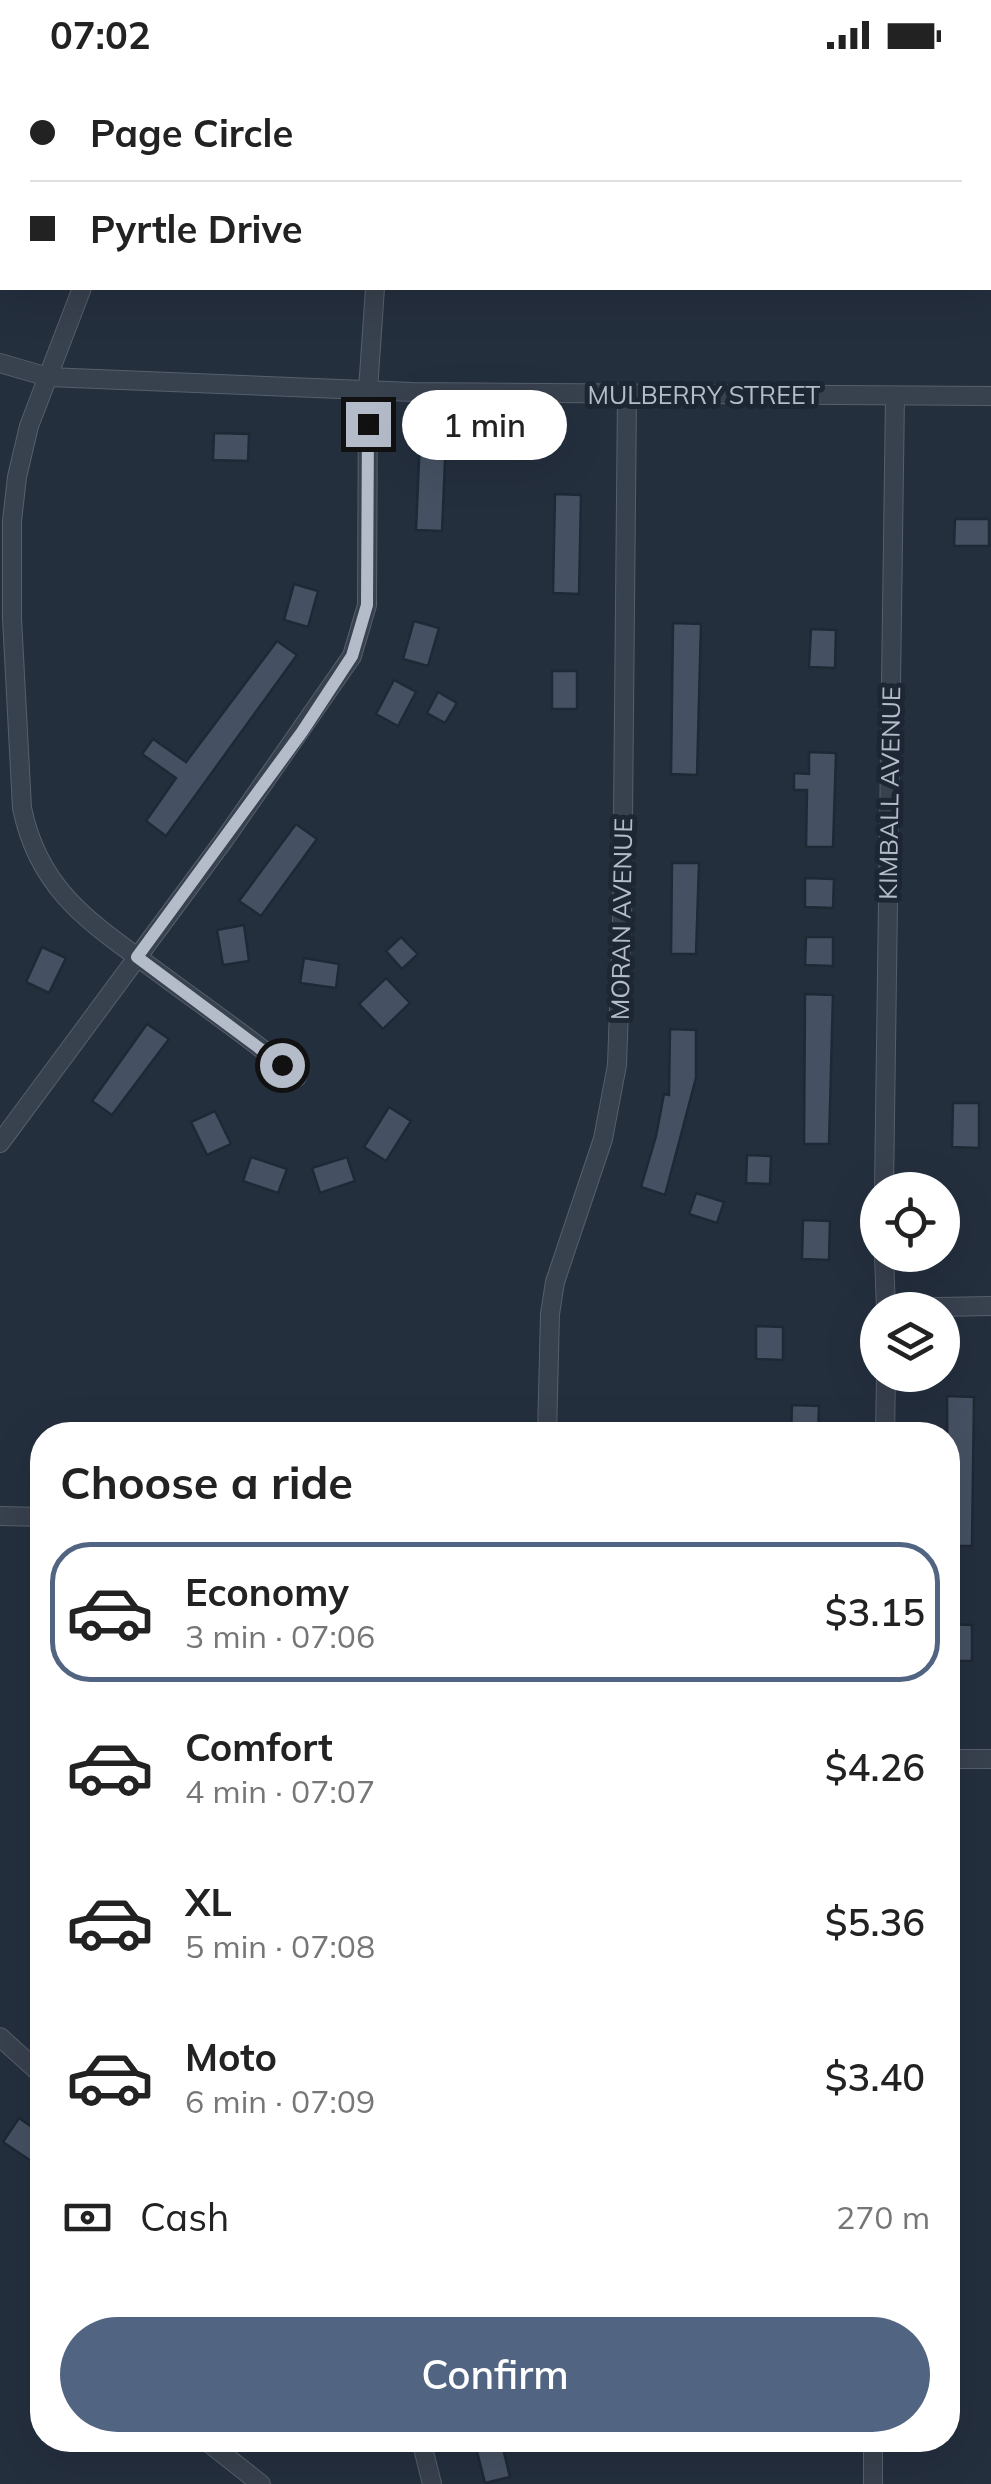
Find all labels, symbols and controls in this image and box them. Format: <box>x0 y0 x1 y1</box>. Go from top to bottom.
text: 07:02 <box>50 11 151 59</box>
text: Page Circle <box>90 109 293 157</box>
text: Pyrtle Drive <box>90 205 303 253</box>
street label: MULBERRY STREET <box>588 379 820 410</box>
callout: 1 min <box>403 389 568 459</box>
route end <box>346 402 391 447</box>
text: 1 min <box>443 405 526 445</box>
street label: KIMBALL AVENUE <box>872 686 906 900</box>
street label: MORAN AVENUE <box>604 818 638 1020</box>
route start <box>260 1043 305 1088</box>
map controls <box>860 1172 960 1392</box>
button: locate <box>860 1172 960 1272</box>
button: layers <box>860 1292 960 1392</box>
text: Choose a ride <box>60 1454 353 1510</box>
icon: car <box>65 1567 155 1657</box>
text: Economy <box>185 1568 349 1616</box>
text: $3.15 <box>825 1588 925 1636</box>
text: 3 min · 07:06 <box>185 1616 375 1656</box>
icon: car <box>65 1722 155 1812</box>
text: Comfort <box>185 1723 333 1771</box>
text: $4.26 <box>825 1743 925 1791</box>
text: 4 min · 07:07 <box>185 1771 375 1811</box>
icon: car <box>65 1877 155 1967</box>
text: XL <box>185 1878 232 1926</box>
text: $5.36 <box>825 1898 925 1946</box>
text: 5 min · 07:08 <box>185 1926 375 1966</box>
icon: car <box>65 2032 155 2122</box>
text: Moto <box>185 2033 277 2081</box>
text: $3.40 <box>825 2053 925 2101</box>
text: 6 min · 07:09 <box>185 2081 375 2121</box>
icon: cash <box>60 2190 115 2245</box>
text: Cash <box>140 2193 229 2241</box>
text: 270 m <box>836 2197 930 2237</box>
button: Confirm <box>60 2317 930 2432</box>

